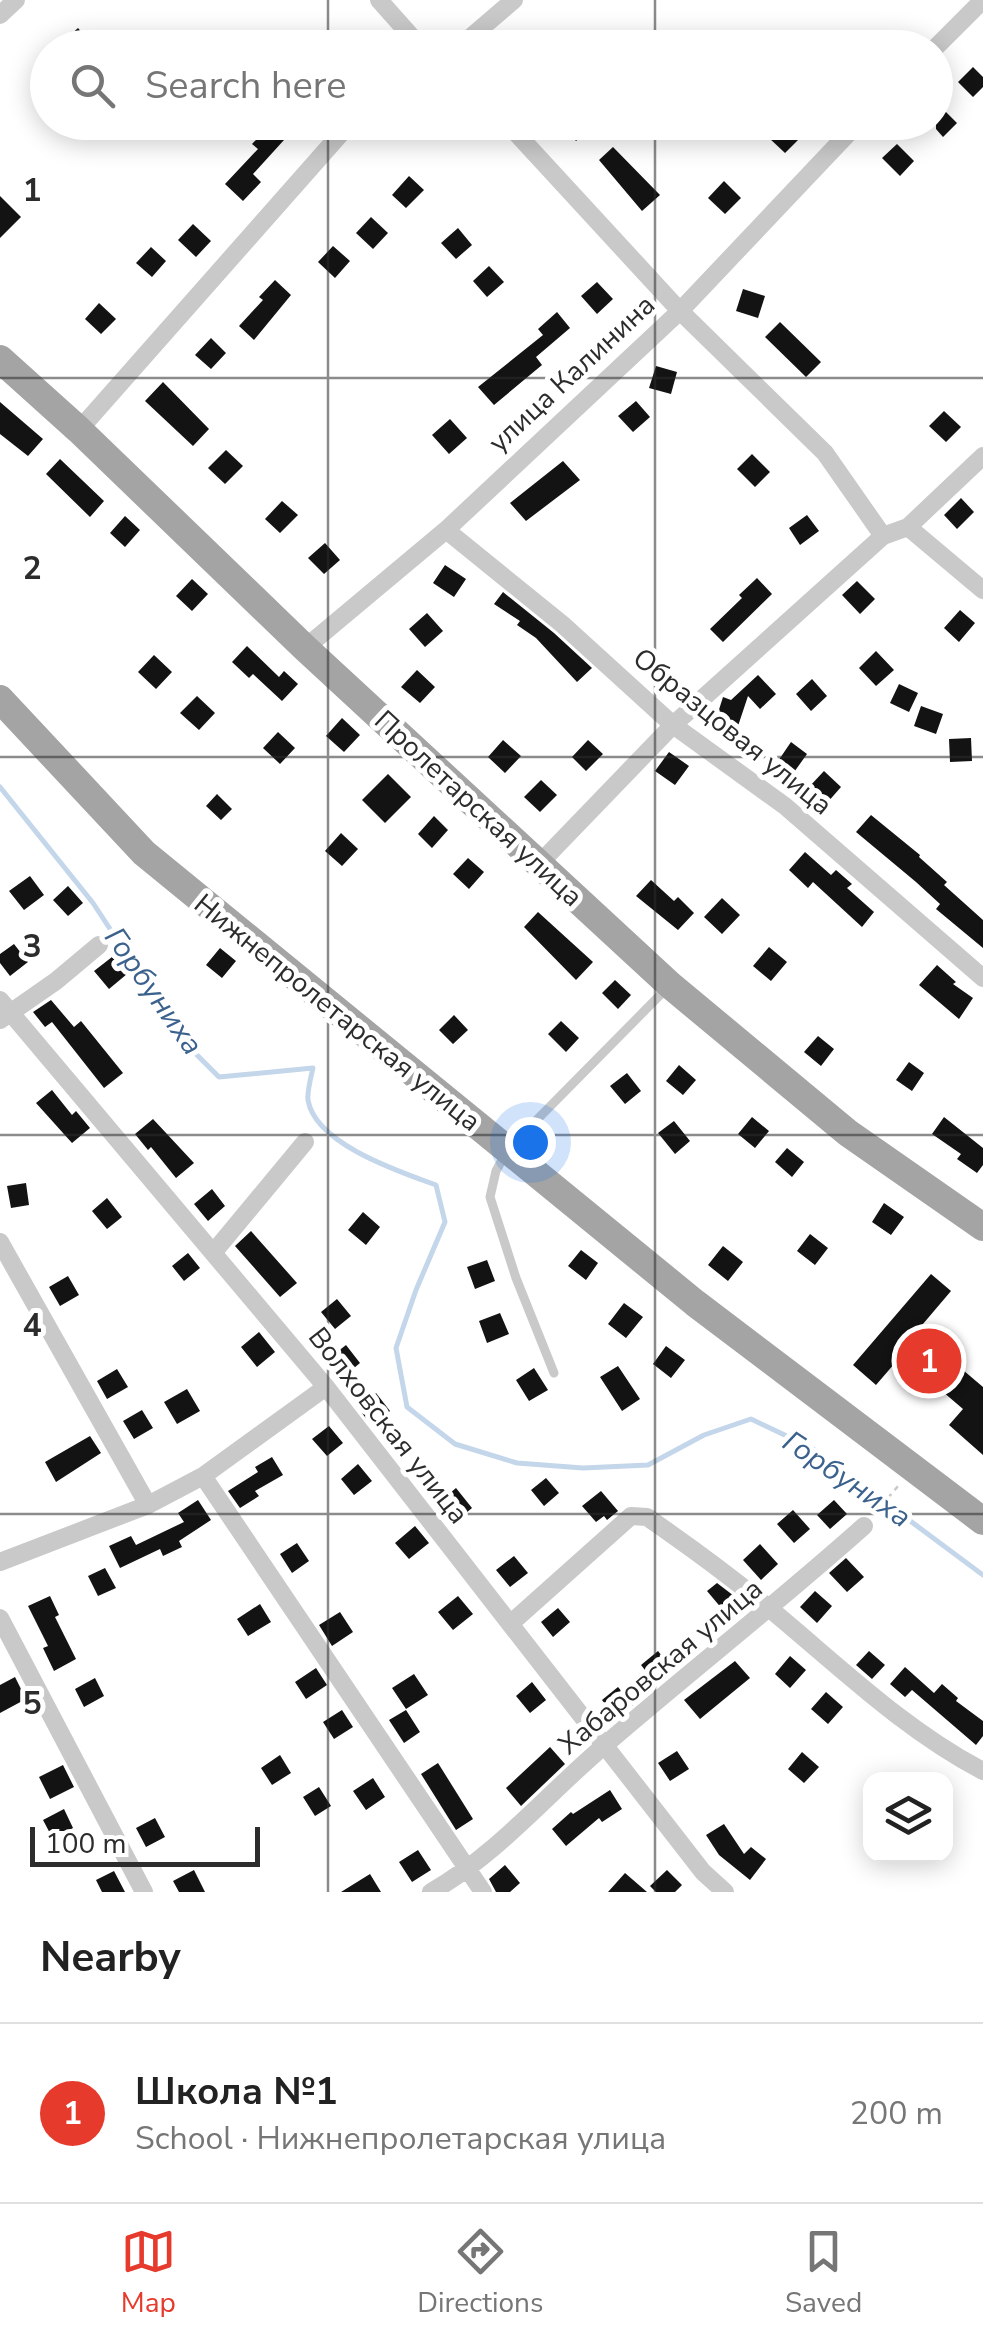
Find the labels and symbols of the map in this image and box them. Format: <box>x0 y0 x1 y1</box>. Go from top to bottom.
text: 1 <box>22 169 42 212</box>
street label: улица Калинина <box>480 286 663 461</box>
text: 2 <box>22 547 42 590</box>
street label: Образцовая улица <box>625 640 840 824</box>
street label: Пролетарская улица <box>366 702 591 915</box>
street label: Нижнепролетарская улица <box>186 885 489 1140</box>
water label: Горбуниха <box>95 919 213 1063</box>
text: 3 <box>22 925 42 968</box>
your location <box>505 1117 556 1168</box>
text: 4 <box>22 1304 42 1347</box>
street label: Волховская улица <box>299 1319 477 1532</box>
pin: 1 <box>896 1324 962 1398</box>
water label: Горбуниха <box>774 1421 919 1538</box>
street label: Хабаровская улица <box>551 1570 771 1763</box>
text: 5 <box>22 1682 42 1725</box>
scale bar <box>30 1822 260 1866</box>

